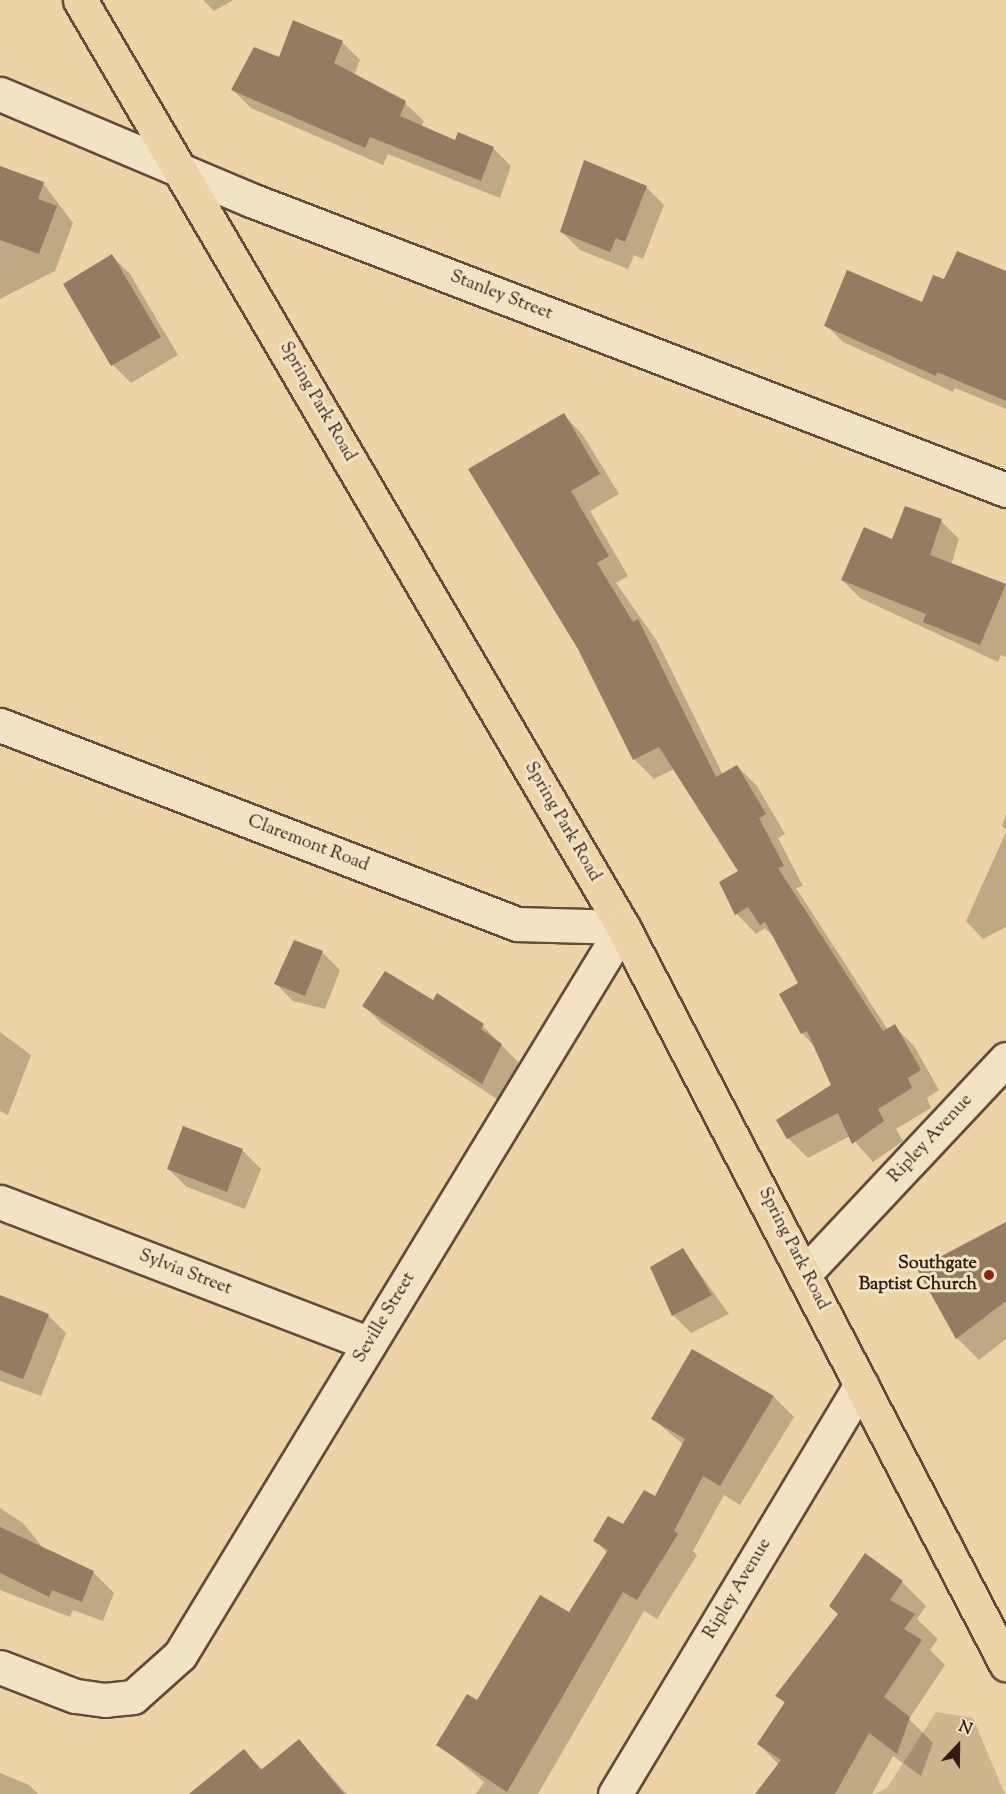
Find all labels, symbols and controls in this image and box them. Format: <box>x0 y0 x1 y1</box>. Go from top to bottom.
street label: Stanley Street <box>447 267 555 325</box>
street label: Spring Park Road <box>274 338 360 466</box>
street label: Spring Park Road <box>519 758 605 886</box>
street label: Claremont Road <box>244 811 372 877</box>
street label: Ripley Avenue <box>884 1090 978 1188</box>
street label: Spring Park Road <box>753 1184 833 1314</box>
street label: Sylvia Street <box>136 1245 234 1301</box>
place label: Southgate Baptist Church <box>859 1254 977 1296</box>
marker: Southgate Baptist Church <box>982 1268 996 1282</box>
street label: Seville Street <box>349 1269 421 1367</box>
street label: Ripley Avenue <box>699 1535 777 1643</box>
north arrow <box>928 1716 988 1776</box>
text: N <box>955 1716 975 1742</box>

